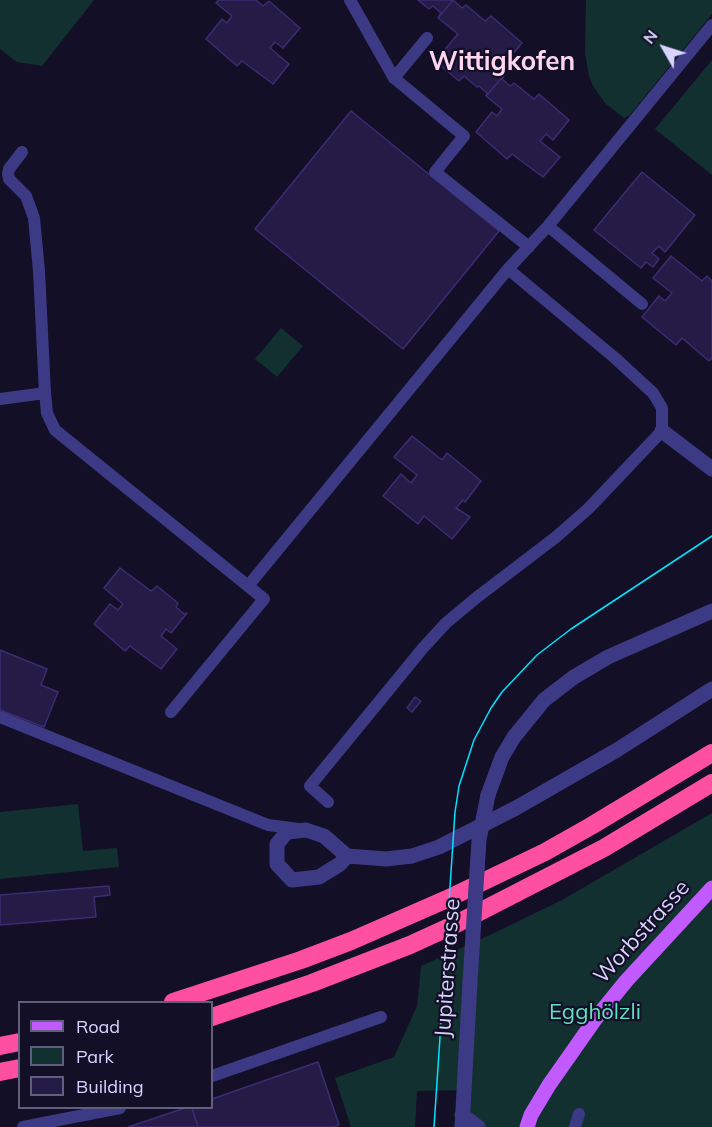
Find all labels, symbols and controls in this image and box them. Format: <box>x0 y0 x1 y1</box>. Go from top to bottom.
north arrow <box>634 18 694 78</box>
text: N <box>638 26 662 48</box>
district label: Wittigkofen <box>429 46 575 78</box>
street label: Worbstrasse <box>589 875 695 989</box>
street label: Jupiterstrasse <box>430 898 466 1038</box>
park label: Egghölzli <box>549 999 641 1025</box>
legend <box>18 1001 213 1109</box>
text: Road <box>76 1015 120 1038</box>
text: Park <box>76 1045 114 1068</box>
text: Building <box>76 1075 144 1098</box>

